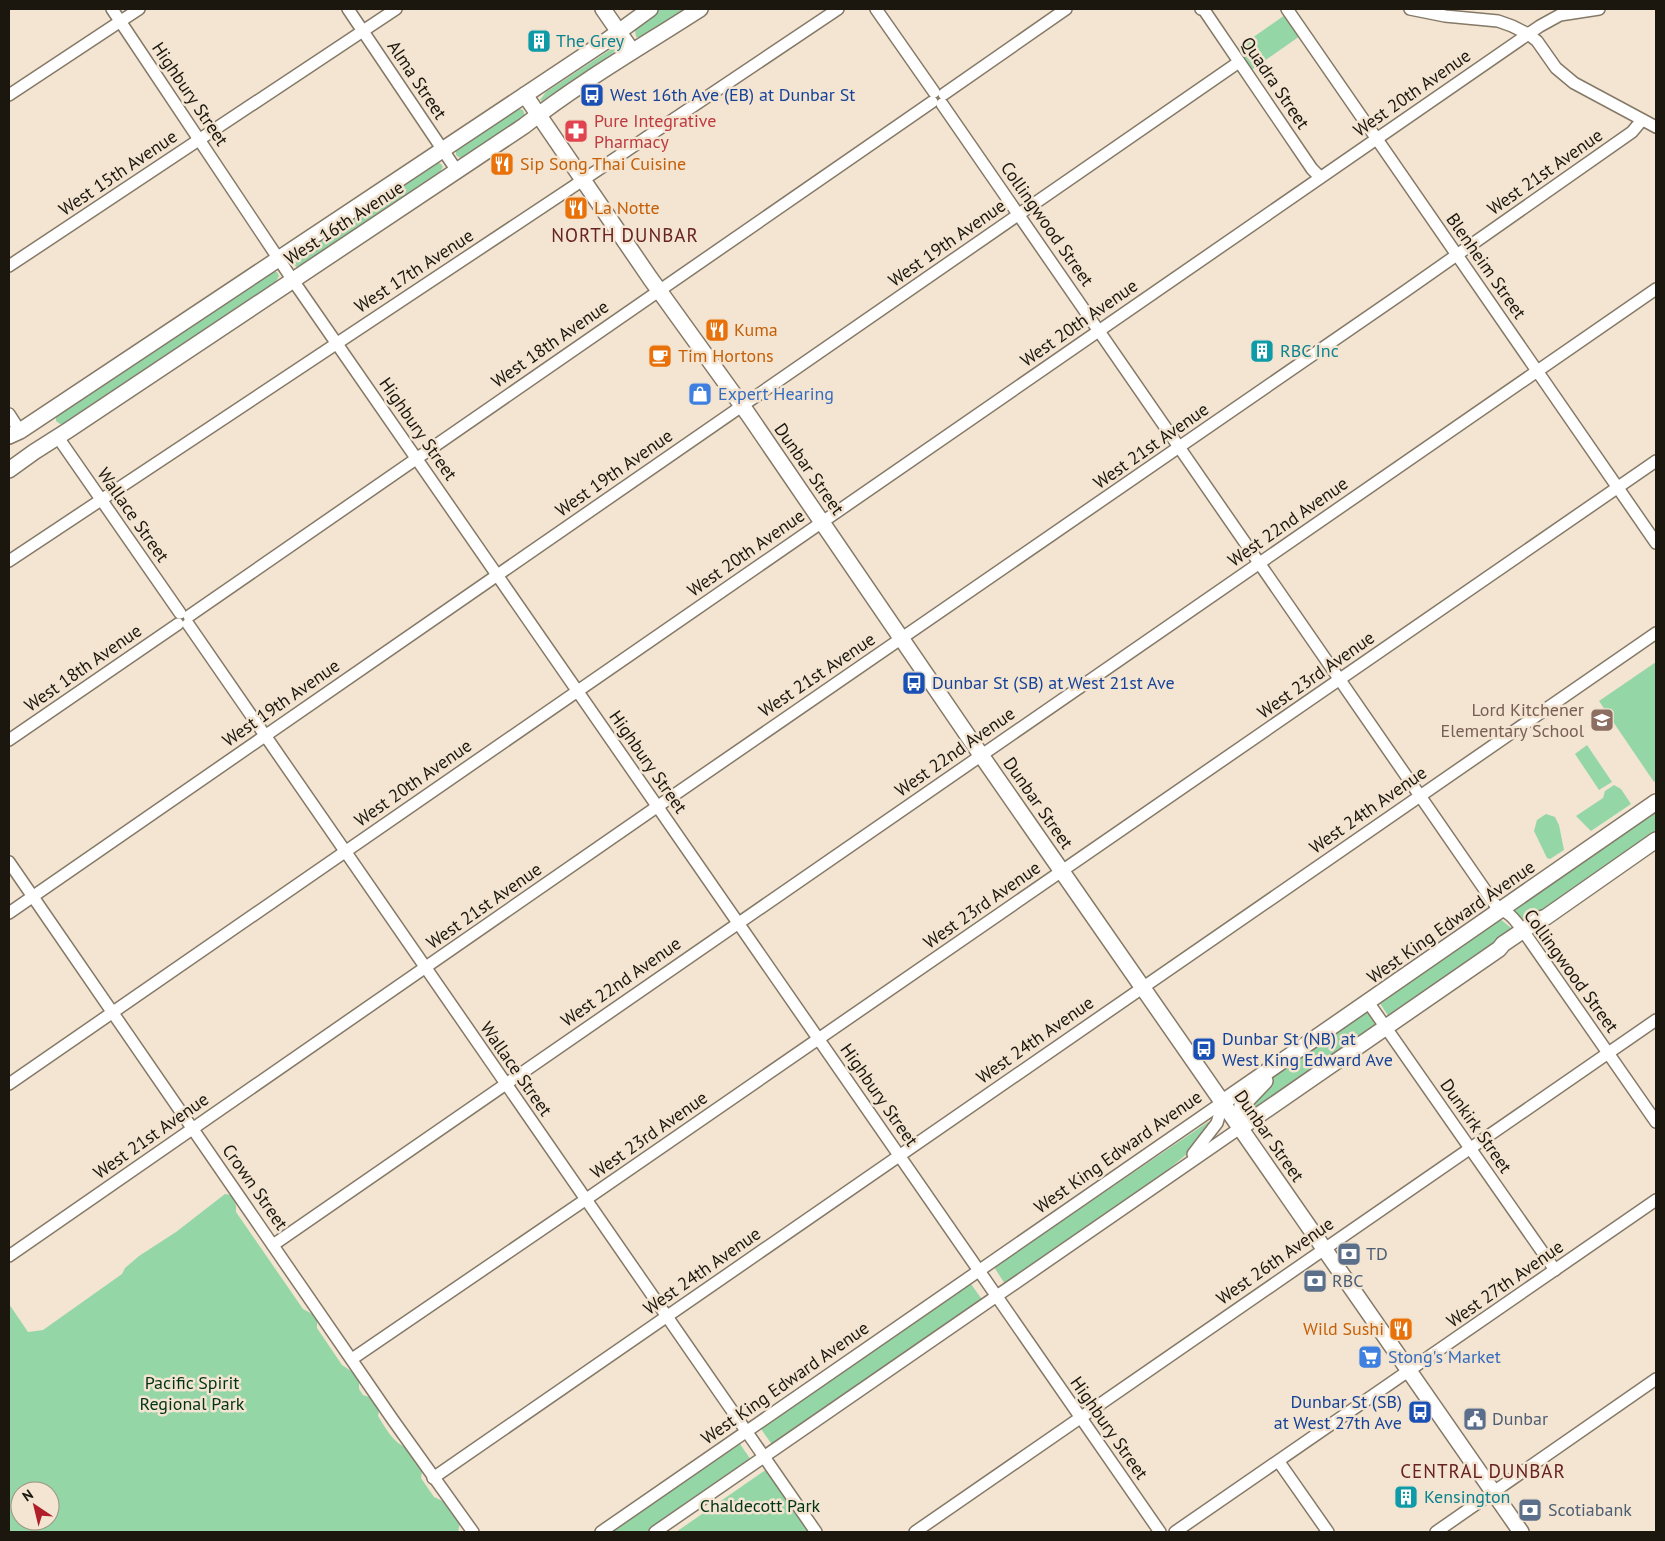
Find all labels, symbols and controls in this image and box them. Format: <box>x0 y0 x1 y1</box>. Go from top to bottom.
building icon: The Grey <box>526 28 552 54</box>
place label: The Grey <box>556 29 625 52</box>
street label: Quadra Street <box>1236 32 1315 133</box>
street label: Alma Street <box>383 36 452 124</box>
street label: Highbury Street <box>147 37 234 150</box>
street label: West 20th Avenue <box>1349 44 1475 142</box>
bus stop icon: West 16th Ave (EB) at Dunbar St <box>579 82 605 108</box>
place label: West 16th Ave (EB) at Dunbar St <box>610 83 855 106</box>
place label: Pure Integrative Pharmacy <box>594 109 716 153</box>
pharmacy icon: Pure Integrative Pharmacy <box>563 118 589 144</box>
street label: West 21st Avenue <box>1483 123 1607 220</box>
street label: West 15th Avenue <box>54 125 181 221</box>
restaurant icon: Sip Song Thai Cuisine <box>489 151 515 177</box>
place label: Sip Song Thai Cuisine <box>520 152 686 175</box>
street label: Collingwood Street <box>996 157 1099 290</box>
street label: West 16th Avenue <box>280 175 408 270</box>
street label: West 19th Avenue <box>884 194 1010 292</box>
restaurant icon: La Notte <box>563 195 589 221</box>
place label: La Notte <box>594 196 660 219</box>
street label: Blenheim Street <box>1441 208 1531 323</box>
district label: NORTH DUNBAR <box>551 223 699 247</box>
street label: West 17th Avenue <box>350 224 478 318</box>
street label: West 20th Avenue <box>1016 274 1142 372</box>
street label: West 18th Avenue <box>487 295 613 393</box>
restaurant icon: Kuma <box>704 317 730 343</box>
place label: Kuma <box>734 318 778 341</box>
building icon: RBC Inc <box>1249 338 1275 364</box>
place label: RBC Inc <box>1280 339 1339 362</box>
cafe icon: Tim Hortons <box>647 343 673 369</box>
place label: Tim Hortons <box>678 344 774 367</box>
street label: Highbury Street <box>374 373 462 485</box>
shop icon: Expert Hearing <box>687 381 713 407</box>
place label: Expert Hearing <box>718 382 834 405</box>
street label: West 21st Avenue <box>1089 397 1213 494</box>
street label: Dunbar Street <box>769 418 849 519</box>
street label: West 19th Avenue <box>551 424 677 522</box>
street label: Wallace Street <box>92 463 174 566</box>
street label: West 22nd Avenue <box>1223 472 1352 572</box>
street label: West 20th Avenue <box>683 504 809 602</box>
street label: West 18th Avenue <box>20 619 146 717</box>
street label: West 23rd Avenue <box>1253 626 1379 723</box>
street label: West 21st Avenue <box>754 627 879 722</box>
street label: West 19th Avenue <box>218 654 344 752</box>
bus stop icon: Dunbar St (SB) at West 21st Ave <box>901 670 927 696</box>
place label: Dunbar St (SB) at West 21st Ave <box>932 671 1175 694</box>
place label: Lord Kitchener Elementary School <box>1441 698 1585 742</box>
street label: West 22nd Avenue <box>890 702 1019 802</box>
street label: Highbury Street <box>604 706 692 818</box>
school or university icon: Lord Kitchener Elementary School <box>1589 707 1615 733</box>
street label: West 20th Avenue <box>350 734 476 832</box>
street label: Dunbar Street <box>998 752 1078 853</box>
street label: West 24th Avenue <box>1305 761 1431 859</box>
street label: West King Edward Avenue <box>1362 855 1539 988</box>
street label: West 23rd Avenue <box>919 856 1045 953</box>
street label: West 21st Avenue <box>422 857 546 954</box>
street label: Collingwood Street <box>1519 905 1624 1037</box>
street label: West 22nd Avenue <box>556 932 685 1032</box>
street label: West 24th Avenue <box>972 991 1098 1089</box>
street label: Wallace Street <box>475 1017 557 1120</box>
place label: Dunbar St (NB) at West King Edward Ave <box>1222 1027 1393 1071</box>
bus stop icon: Dunbar St (NB) at West King Edward Ave <box>1191 1036 1217 1062</box>
street label: Highbury Street <box>835 1039 923 1151</box>
street label: Dunkirk Street <box>1436 1074 1517 1177</box>
street label: West King Edward Avenue <box>1029 1085 1206 1218</box>
street label: Dunbar Street <box>1229 1085 1309 1186</box>
street label: West 23rd Avenue <box>586 1086 712 1183</box>
street label: West 21st Avenue <box>89 1087 213 1184</box>
street label: Crown Street <box>217 1139 293 1234</box>
street label: West 26th Avenue <box>1212 1212 1338 1310</box>
street label: West 24th Avenue <box>639 1222 765 1320</box>
street label: West 27th Avenue <box>1442 1235 1568 1332</box>
bank icon: TD <box>1336 1241 1362 1267</box>
place label: TD <box>1366 1242 1388 1265</box>
bank icon: RBC <box>1302 1268 1328 1294</box>
place label: RBC <box>1332 1269 1364 1292</box>
street label: West King Edward Avenue <box>696 1316 873 1449</box>
restaurant icon: Wild Sushi <box>1388 1316 1414 1342</box>
place label: Wild Sushi <box>1303 1317 1384 1340</box>
supermarket icon: Stong's Market <box>1357 1344 1383 1370</box>
place label: Stong's Market <box>1388 1345 1501 1368</box>
park label: Pacific Spirit Regional Park <box>140 1371 245 1415</box>
street label: Highbury Street <box>1065 1372 1153 1484</box>
place label: Dunbar St (SB) at West 27th Ave <box>1274 1390 1402 1434</box>
bus stop icon: Dunbar St (SB) at West 27th Ave <box>1407 1399 1433 1425</box>
public building icon: Dunbar <box>1462 1406 1488 1432</box>
place label: Dunbar <box>1492 1407 1548 1430</box>
district label: CENTRAL DUNBAR <box>1400 1459 1566 1483</box>
north arrow <box>10 1481 60 1531</box>
building icon: Kensington <box>1393 1484 1419 1510</box>
text: N <box>19 1485 36 1505</box>
place label: Kensington <box>1424 1485 1510 1508</box>
park label: Chaldecott Park <box>700 1494 821 1517</box>
bank icon: Scotiabank <box>1517 1497 1543 1523</box>
place label: Scotiabank <box>1548 1498 1632 1521</box>

